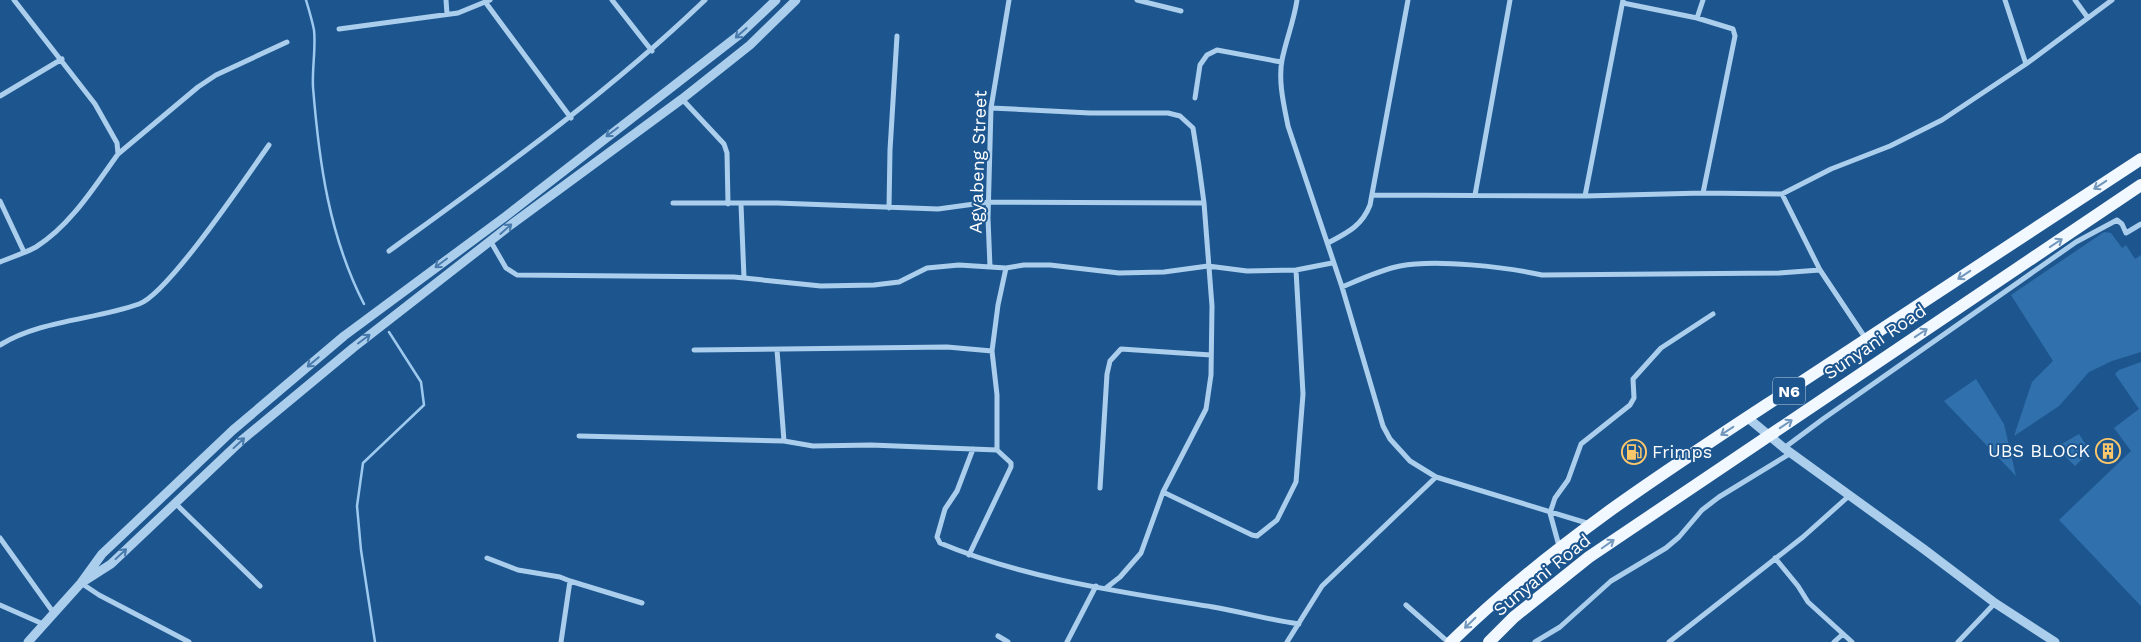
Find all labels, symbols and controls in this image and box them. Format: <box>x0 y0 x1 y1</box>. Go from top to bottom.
one-way arrow <box>734 27 747 39</box>
street label: Agyabeng Street <box>965 89 991 234</box>
one-way arrow <box>605 127 619 137</box>
one-way arrow <box>2094 180 2108 190</box>
one-way arrow <box>499 223 512 234</box>
one-way arrow <box>2048 238 2062 248</box>
one-way arrow <box>434 258 448 268</box>
one-way arrow <box>1958 270 1972 280</box>
street label: Sunyani Road <box>1820 300 1930 383</box>
one-way arrow <box>1913 328 1927 338</box>
one-way arrow <box>357 334 371 344</box>
one-way arrow <box>306 356 319 368</box>
road number: N6 <box>1773 378 1805 404</box>
one-way arrow <box>1779 419 1793 429</box>
one-way arrow <box>1720 427 1734 437</box>
one-way arrow <box>232 437 245 449</box>
building icon: UBS BLOCK <box>2095 438 2121 464</box>
fuel station icon: Frimps <box>1621 439 1647 465</box>
place label: UBS BLOCK <box>1988 440 2090 461</box>
place label: Frimps <box>1652 441 1712 462</box>
street label: Sunyani Road <box>1489 529 1594 620</box>
one-way arrow <box>1601 539 1615 549</box>
one-way arrow <box>114 548 127 560</box>
one-way arrow <box>1465 616 1477 628</box>

